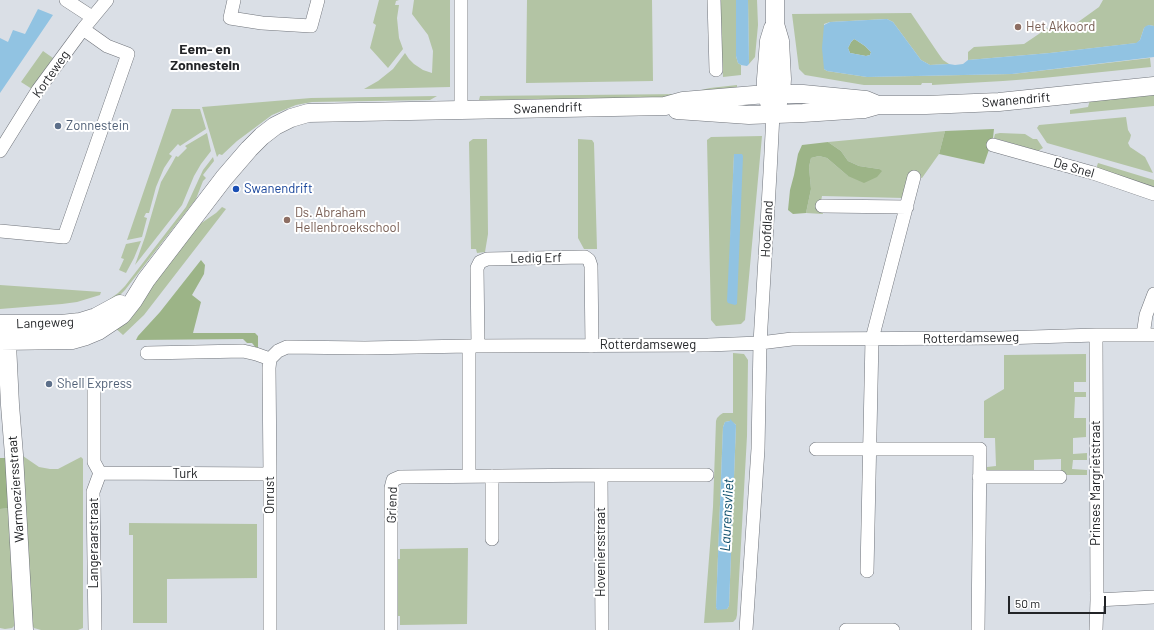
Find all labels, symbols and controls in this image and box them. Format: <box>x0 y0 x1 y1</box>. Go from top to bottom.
place label: Het Akkoord <box>1026 19 1095 35</box>
marker: Het Akkoord <box>1013 22 1023 32</box>
district label: Eem- en Zonnestein <box>170 41 240 74</box>
street label: Korteweg <box>29 47 73 101</box>
street label: Swanendrift <box>981 89 1051 111</box>
street label: Swanendrift <box>513 99 583 117</box>
place label: Zonnestein <box>66 118 129 134</box>
marker: Zonnestein <box>53 121 63 131</box>
street label: De Snel <box>1052 155 1096 181</box>
place label: Swanendrift <box>244 181 313 197</box>
marker: Swanendrift <box>231 184 241 194</box>
street label: Hoofdland <box>758 200 776 258</box>
place label: Ds. Abraham Hellenbroekschool <box>295 205 400 236</box>
marker: Ds. Abraham Hellenbroekschool <box>282 215 292 225</box>
street label: Ledig Erf <box>510 250 562 266</box>
street label: Langeweg <box>16 314 74 332</box>
street label: Rotterdamseweg <box>923 329 1019 347</box>
street label: Rotterdamseweg <box>600 337 696 353</box>
place label: Shell Express <box>57 376 132 392</box>
marker: Shell Express <box>44 379 54 389</box>
street label: Prinses Margrietstraat <box>1088 420 1104 546</box>
street label: Warmoeziersstraat <box>4 435 28 543</box>
street label: Turk <box>172 466 198 482</box>
street label: Onrust <box>262 476 278 514</box>
water label: Laurensvliet <box>717 478 737 552</box>
street label: Griend <box>384 486 400 524</box>
street label: Langeraarstraat <box>86 497 102 589</box>
street label: Hoveniersstraat <box>593 507 609 597</box>
scale bar <box>1010 588 1108 614</box>
text: 50 m <box>1015 596 1040 610</box>

